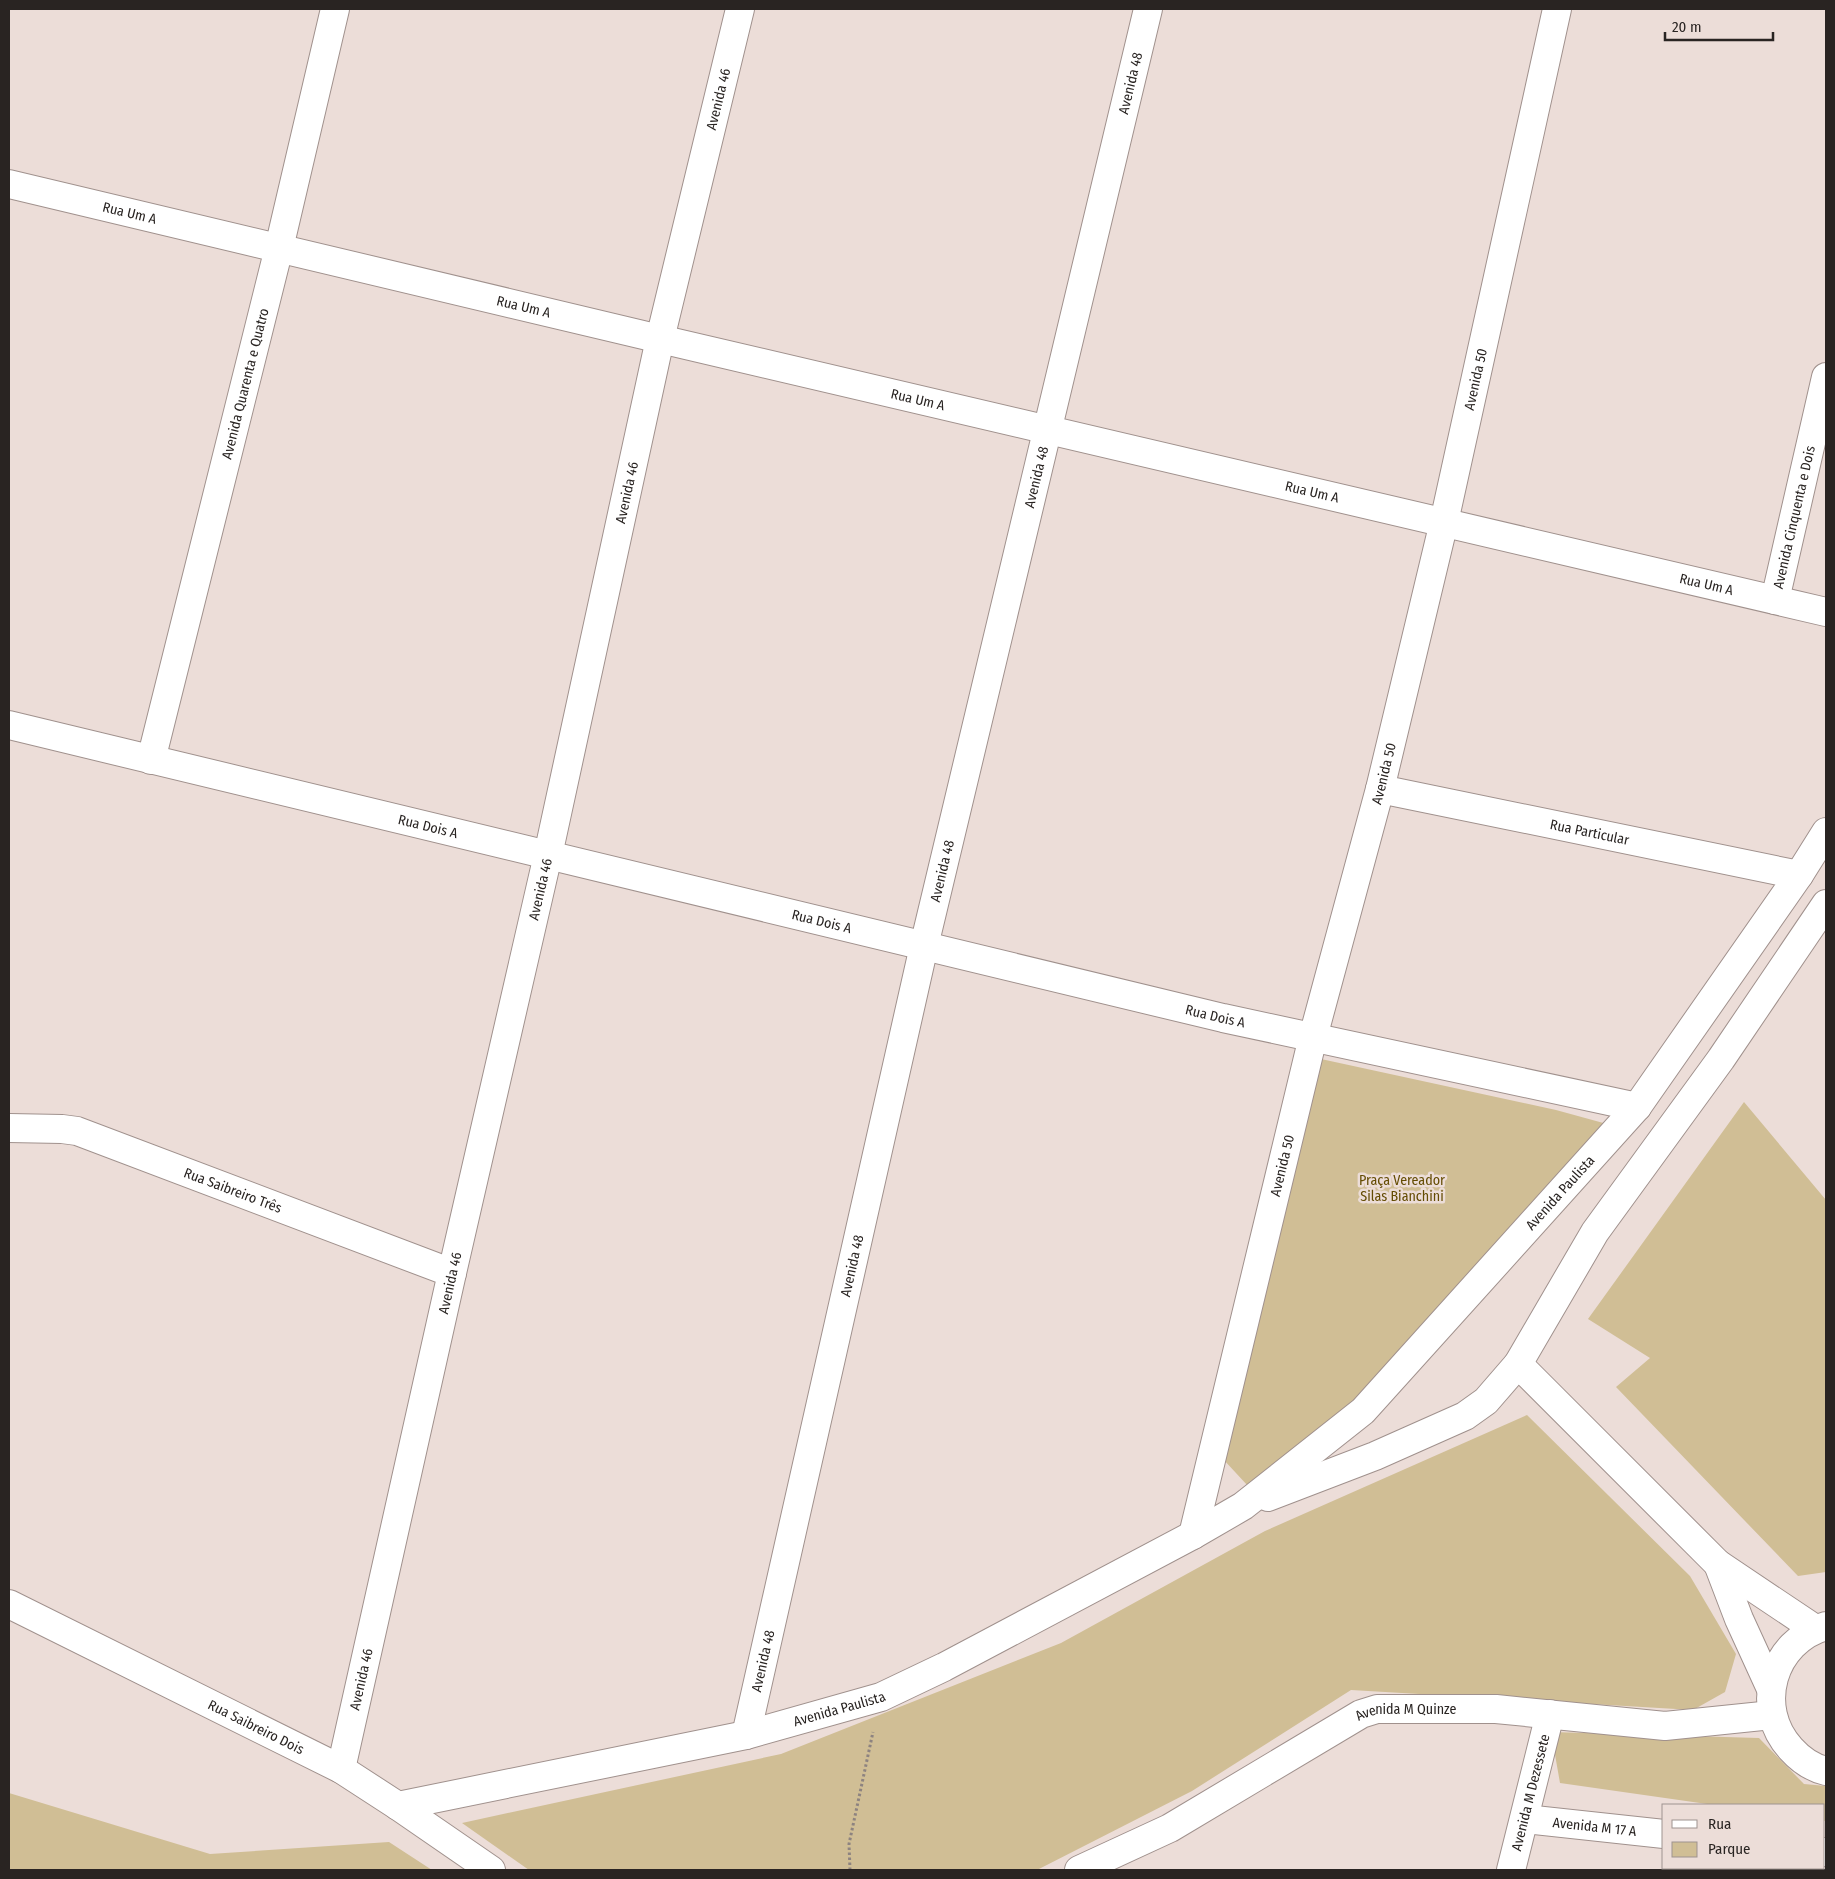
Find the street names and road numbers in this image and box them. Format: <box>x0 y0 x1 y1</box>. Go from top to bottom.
street label: Avenida 48 <box>1115 51 1146 116</box>
street label: Avenida 46 <box>703 67 734 132</box>
street label: Rua Um A <box>101 199 159 228</box>
street label: Rua Um A <box>495 292 553 322</box>
street label: Avenida Quarenta e Quatro <box>219 306 273 461</box>
street label: Avenida 50 <box>1461 347 1491 412</box>
street label: Rua Um A <box>889 385 947 415</box>
street label: Avenida Cinquenta e Dois <box>1770 444 1819 590</box>
street label: Avenida 48 <box>1021 445 1052 510</box>
street label: Avenida 46 <box>612 460 642 525</box>
street label: Rua Um A <box>1283 478 1341 507</box>
street label: Rua Um A <box>1678 570 1736 599</box>
street label: Avenida 50 <box>1368 741 1400 806</box>
street label: Rua Dois A <box>396 811 460 842</box>
street label: Rua Particular <box>1549 816 1631 849</box>
street label: Avenida 48 <box>927 839 958 904</box>
street label: Avenida 46 <box>525 857 556 922</box>
street label: Rua Dois A <box>790 906 854 937</box>
street label: Rua Dois A <box>1184 1001 1247 1032</box>
street label: Avenida 50 <box>1267 1133 1298 1198</box>
street label: Avenida Paulista <box>1522 1152 1598 1234</box>
street label: Rua Saibreiro Três <box>181 1164 284 1217</box>
street label: Avenida 48 <box>837 1233 868 1298</box>
street label: Avenida 46 <box>435 1251 466 1316</box>
street label: Avenida 48 <box>748 1628 778 1694</box>
street label: Avenida 46 <box>346 1647 377 1712</box>
street label: Avenida Paulista <box>792 1688 888 1730</box>
street label: Rua Saibreiro Dois <box>205 1696 307 1758</box>
street label: Avenida M Quinze <box>1352 1701 1457 1725</box>
street label: Avenida M Dezessete <box>1508 1732 1554 1853</box>
street label: Avenida M 17 A <box>1552 1814 1638 1840</box>

